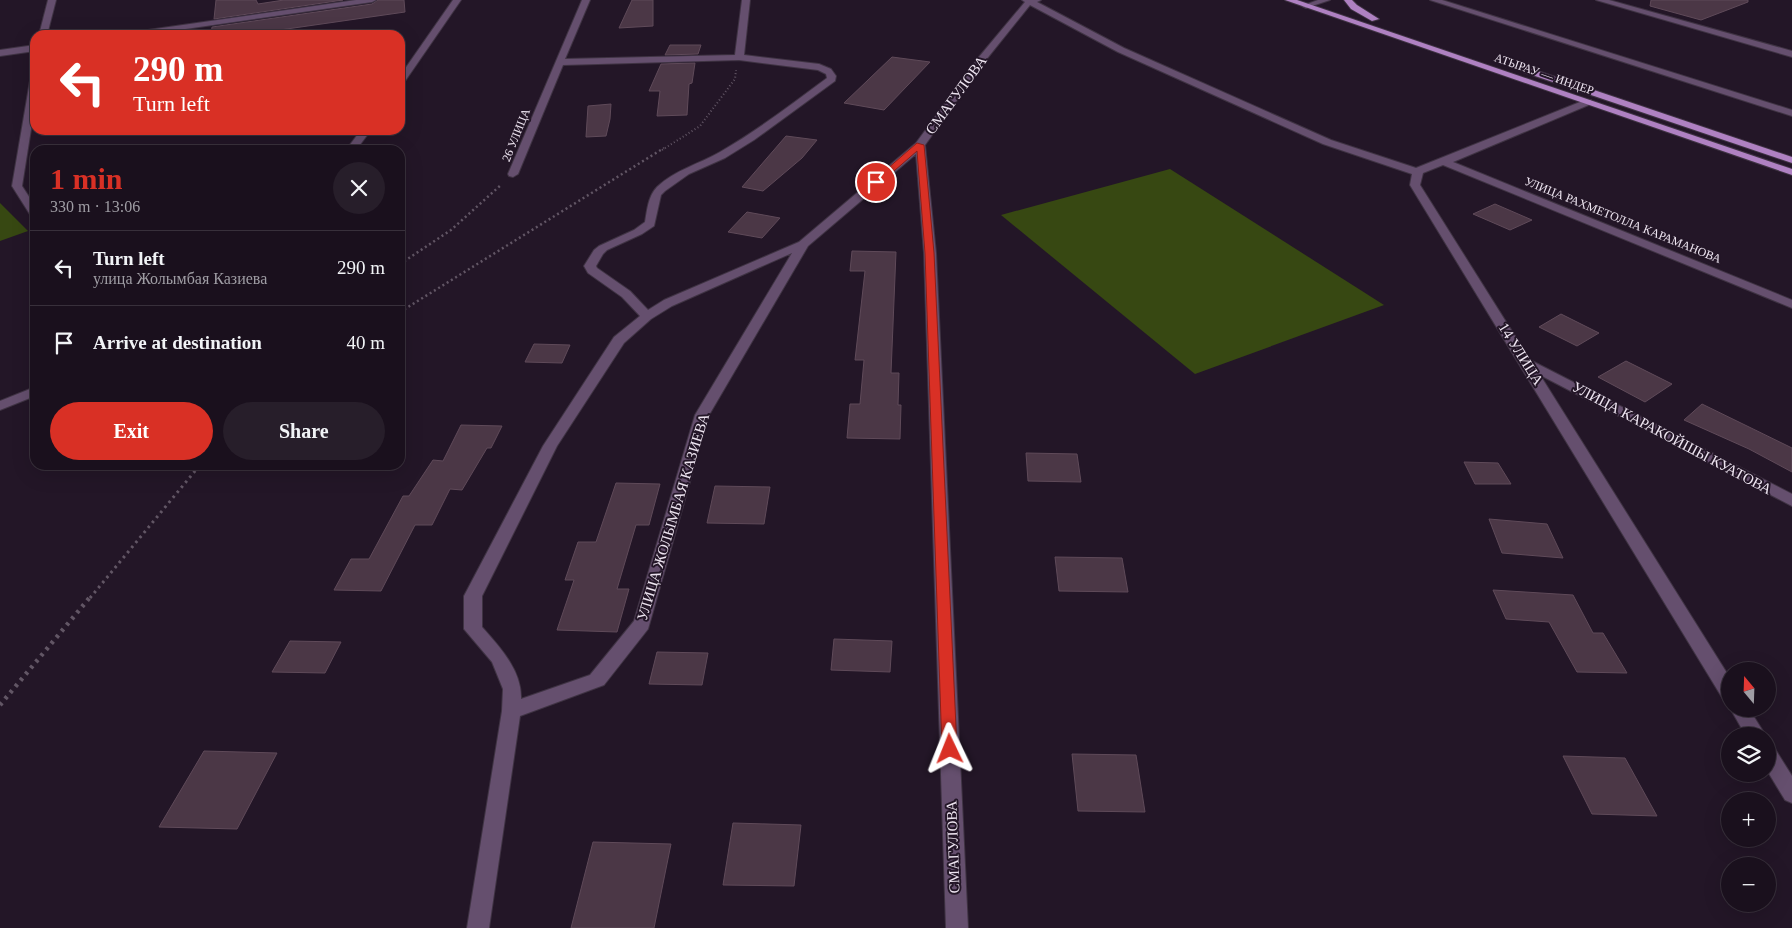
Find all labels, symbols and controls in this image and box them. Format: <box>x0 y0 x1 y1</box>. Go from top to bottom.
icon: left <box>50 50 115 115</box>
text: 290 m <box>133 50 223 89</box>
street label: АТЫРАУ — ИНДЕР <box>1492 50 1596 98</box>
street label: СМАГУЛОВА <box>922 53 990 137</box>
text: Turn left <box>133 91 210 116</box>
street label: 26 УЛИЦА <box>499 106 533 164</box>
pin <box>855 161 897 203</box>
text: 1 min <box>50 162 123 195</box>
button: close <box>333 162 385 214</box>
icon: arrive <box>862 168 890 196</box>
street label: УЛИЦА РАХМЕТОЛЛА КАРАМАНОВА <box>1523 174 1724 266</box>
text: 330 m · 13:06 <box>50 198 140 215</box>
text: Turn left <box>93 248 165 269</box>
icon: left <box>50 254 78 282</box>
text: 290 m <box>337 257 385 278</box>
text: улица Жолымбая Казиева <box>93 270 267 287</box>
street label: 14 УЛИЦА <box>1496 320 1547 388</box>
icon: arrive <box>50 329 78 357</box>
text: Arrive at destination <box>93 332 262 353</box>
text: 40 m <box>346 332 385 353</box>
street label: УЛИЦА КАРАКОЙШЫ КУАТОВА <box>1570 379 1775 498</box>
button: Exit <box>50 402 213 460</box>
button: Share <box>223 402 385 460</box>
street label: УЛИЦА ЖОЛЫМБАЯ КАЗИЕВА <box>634 411 712 623</box>
north arrow <box>1721 662 1776 718</box>
map controls <box>1721 662 1776 912</box>
position arrow <box>923 722 975 774</box>
button: layers <box>1721 727 1776 782</box>
button: + <box>1721 792 1776 847</box>
street label: СМАГУЛОВА <box>943 800 963 894</box>
button: − <box>1721 857 1776 912</box>

